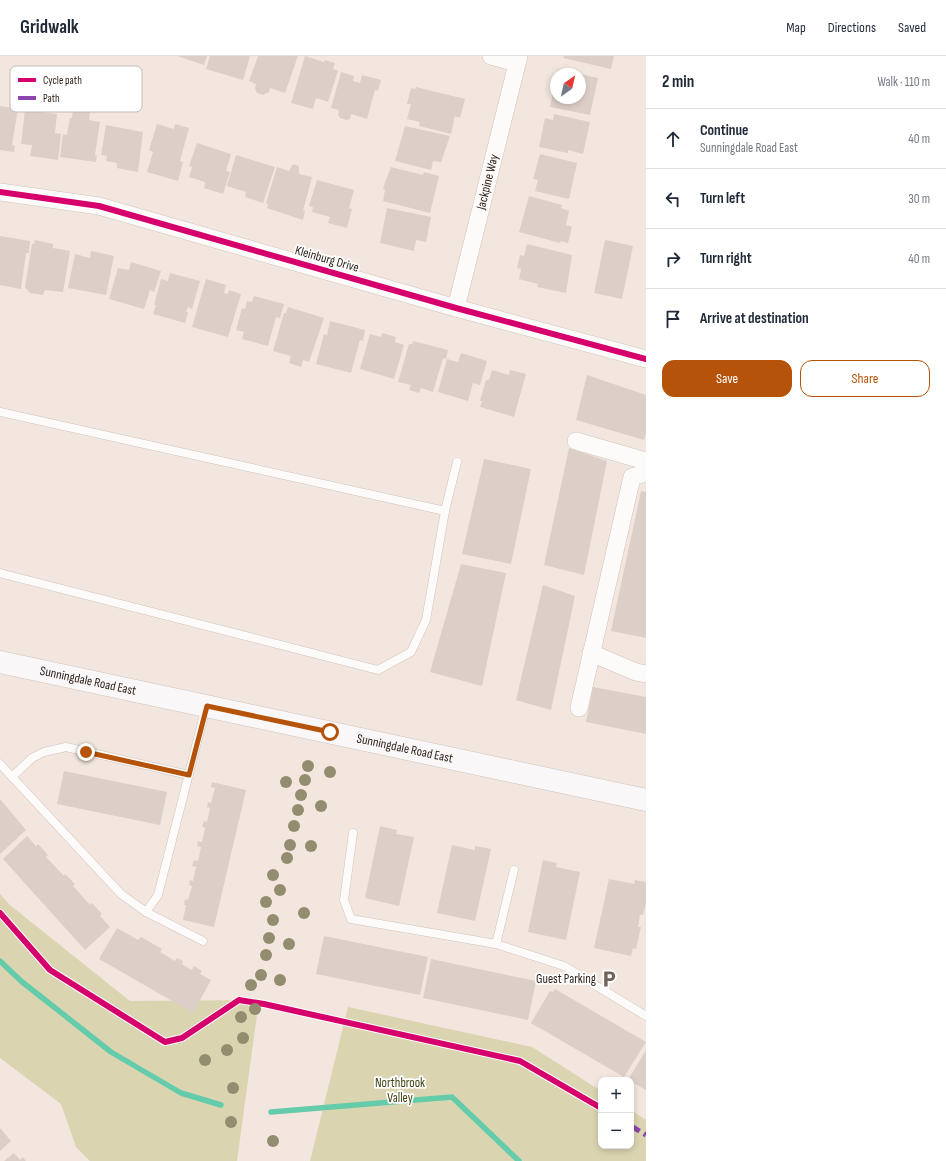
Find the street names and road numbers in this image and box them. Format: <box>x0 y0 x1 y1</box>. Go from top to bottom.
street label: Jackpine Way <box>473 152 502 212</box>
street label: Kleinburg Drive <box>293 242 361 276</box>
street label: Sunningdale Road East <box>38 663 138 699</box>
street label: Sunningdale Road East <box>355 730 455 767</box>

